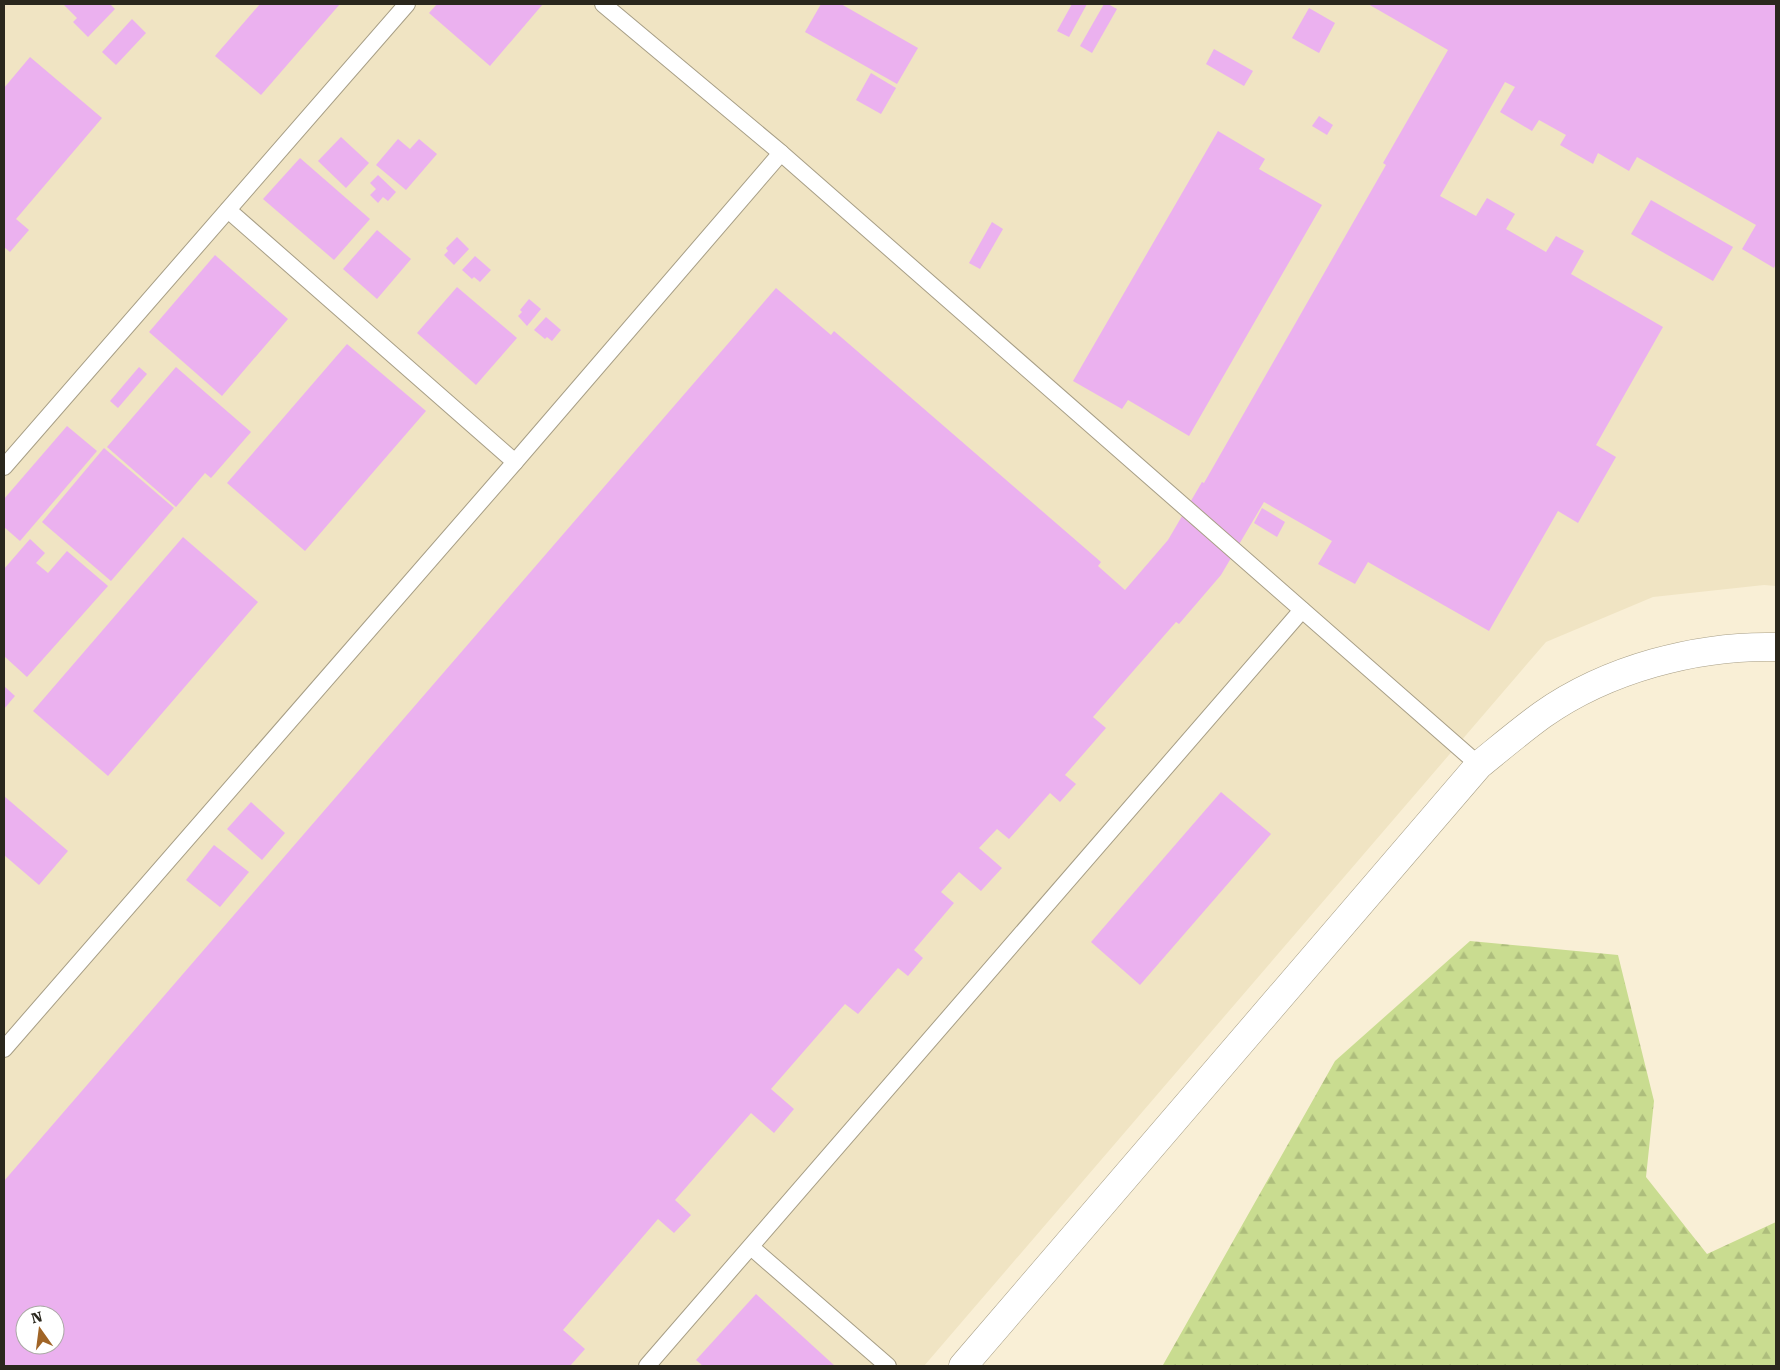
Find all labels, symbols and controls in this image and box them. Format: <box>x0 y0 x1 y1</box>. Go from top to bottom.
north arrow <box>15 1305 65 1355</box>
text: N <box>30 1308 44 1326</box>

